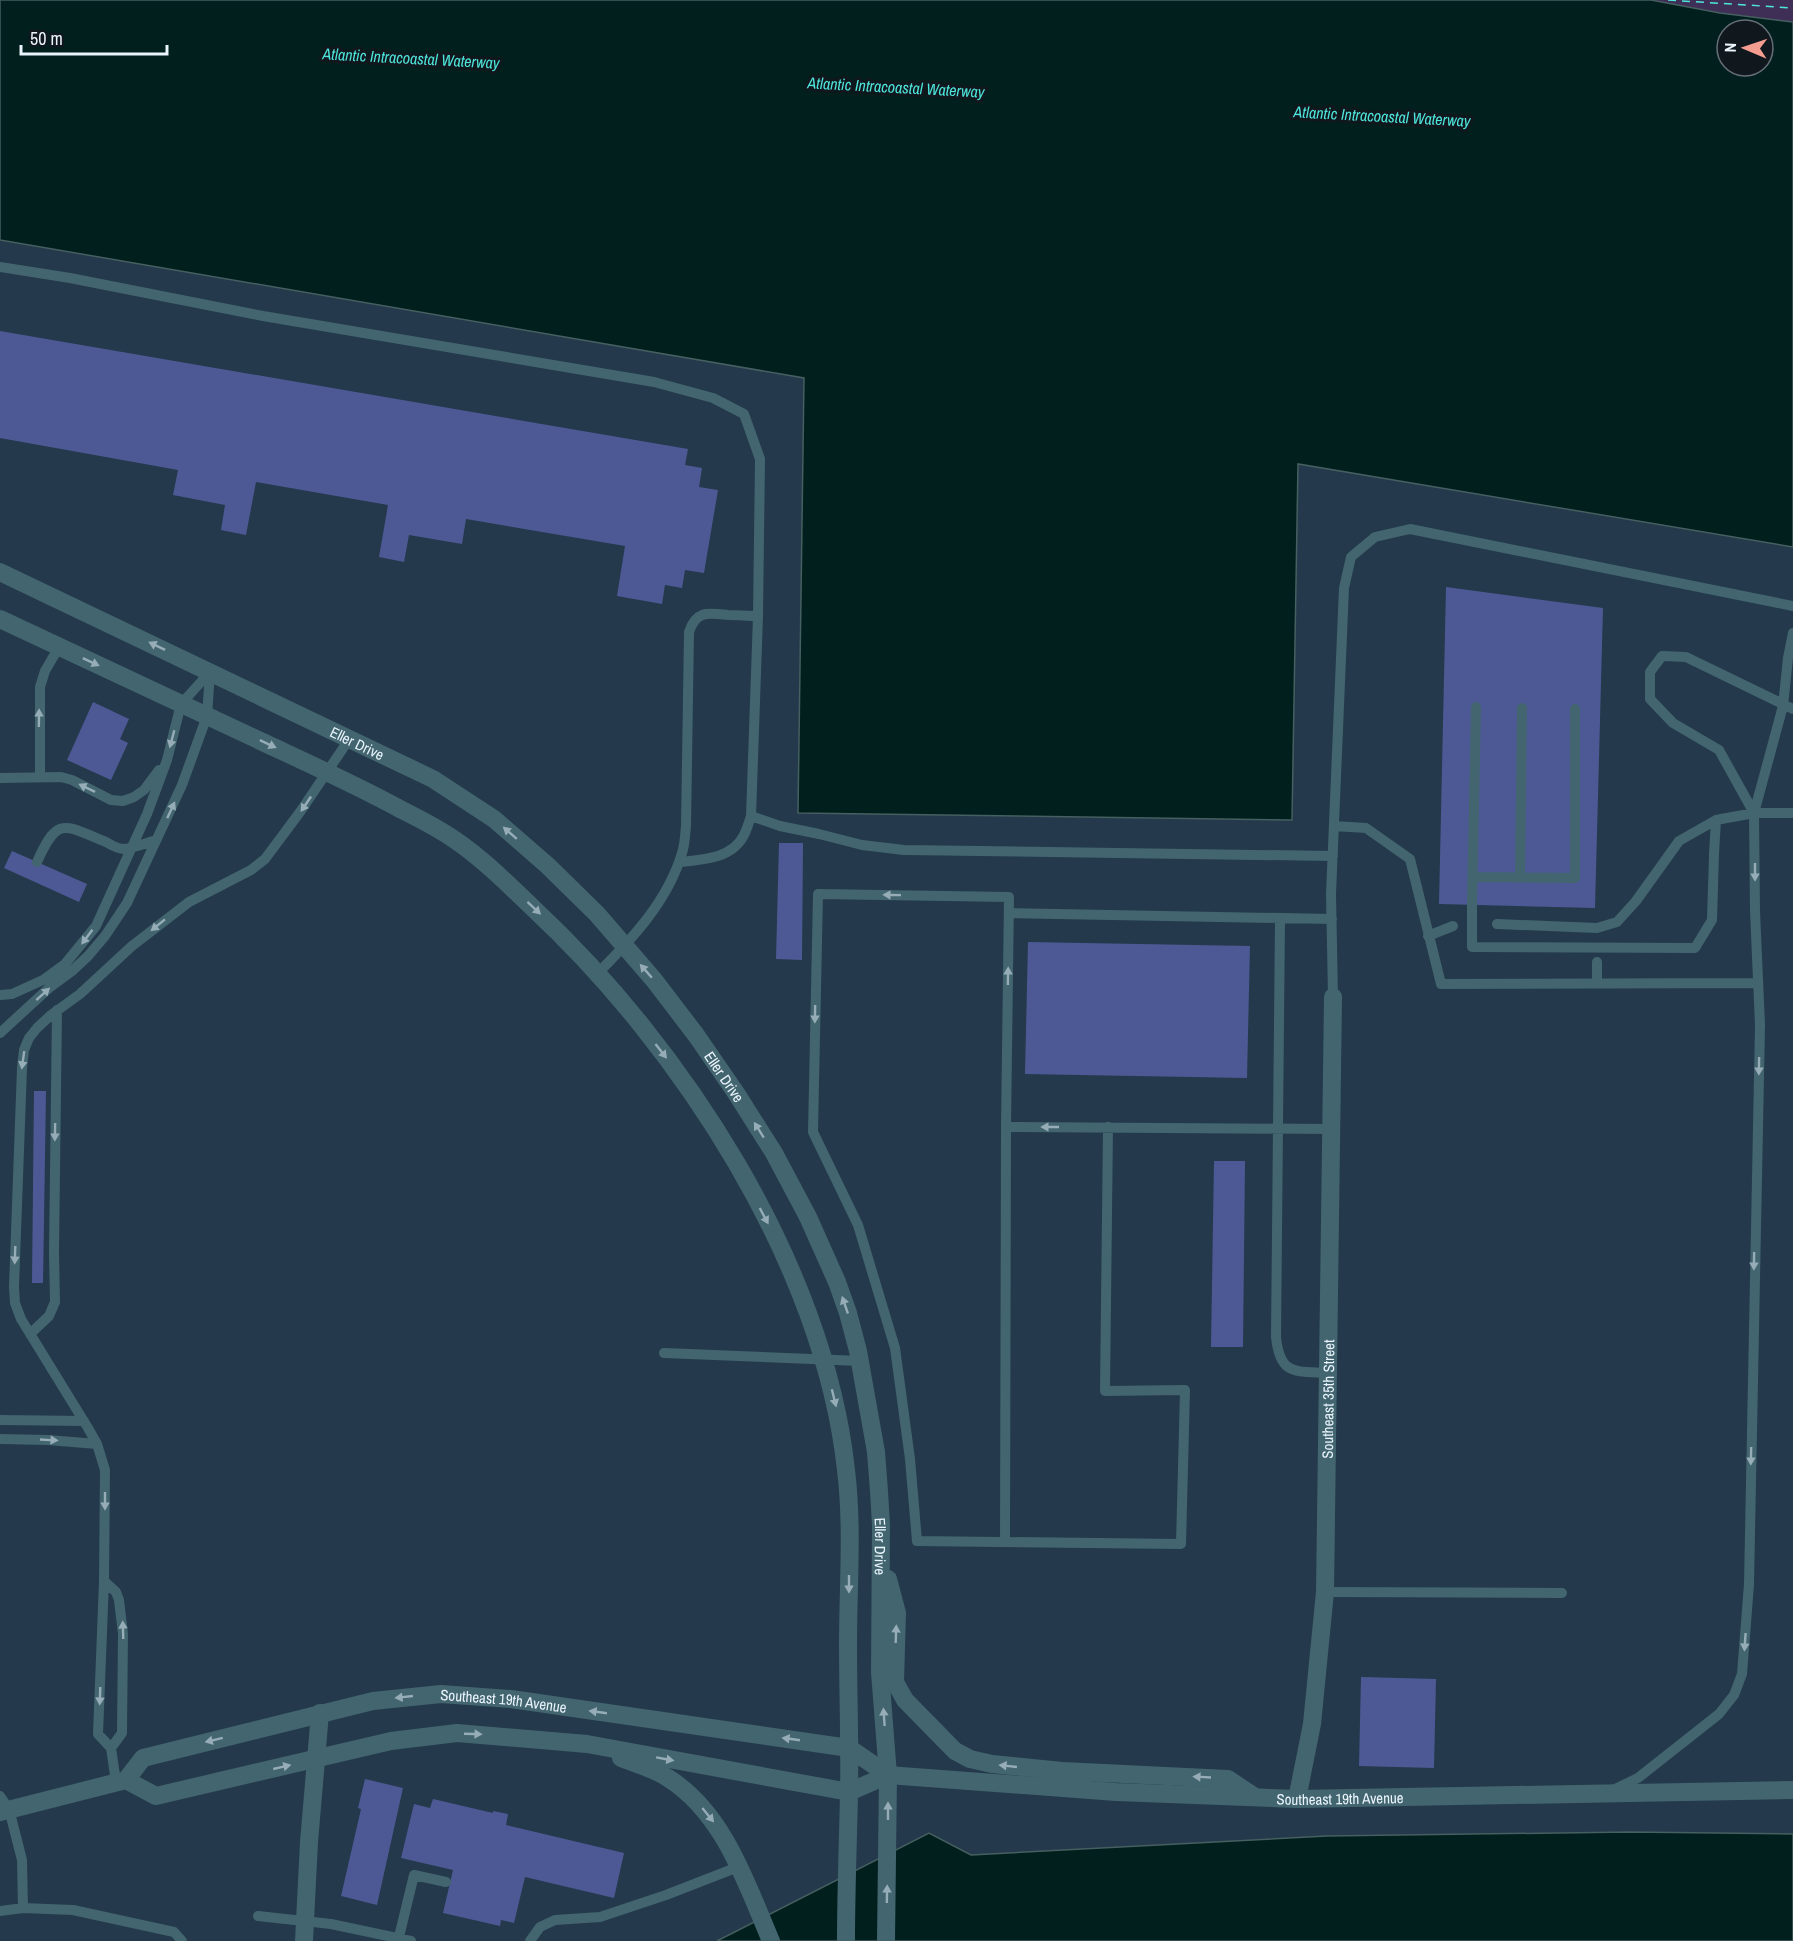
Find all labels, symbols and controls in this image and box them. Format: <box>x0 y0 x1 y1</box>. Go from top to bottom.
scale bar <box>21 18 166 56</box>
north arrow <box>1715 18 1775 78</box>
text: 50 m <box>30 26 63 51</box>
water label: Atlantic Intracoastal Waterway <box>321 42 501 74</box>
text: N <box>1719 42 1741 53</box>
water label: Atlantic Intracoastal Waterway <box>806 71 986 103</box>
water label: Atlantic Intracoastal Waterway <box>1292 100 1472 132</box>
one-way arrow <box>149 642 166 651</box>
one-way arrow <box>82 657 99 666</box>
one-way arrow <box>34 708 44 727</box>
street label: Eller Drive <box>327 721 388 765</box>
one-way arrow <box>167 730 176 748</box>
one-way arrow <box>259 739 277 749</box>
one-way arrow <box>78 783 95 792</box>
one-way arrow <box>301 796 312 812</box>
one-way arrow <box>166 801 175 818</box>
one-way arrow <box>502 826 517 839</box>
one-way arrow <box>1750 862 1760 881</box>
one-way arrow <box>883 890 902 900</box>
one-way arrow <box>527 901 541 915</box>
one-way arrow <box>150 919 166 932</box>
one-way arrow <box>82 930 94 945</box>
one-way arrow <box>640 964 653 979</box>
one-way arrow <box>1003 966 1013 985</box>
one-way arrow <box>35 988 50 1001</box>
one-way arrow <box>810 1005 820 1024</box>
one-way arrow <box>655 1044 667 1059</box>
street label: Eller Drive <box>700 1047 750 1106</box>
one-way arrow <box>18 1051 28 1070</box>
one-way arrow <box>1754 1057 1763 1076</box>
one-way arrow <box>51 1122 60 1141</box>
one-way arrow <box>754 1122 765 1138</box>
one-way arrow <box>1040 1122 1059 1132</box>
one-way arrow <box>760 1208 769 1225</box>
one-way arrow <box>10 1246 19 1265</box>
one-way arrow <box>1749 1252 1759 1271</box>
one-way arrow <box>840 1295 850 1313</box>
street label: Southeast 35th Street <box>1316 1339 1339 1459</box>
one-way arrow <box>829 1389 839 1407</box>
one-way arrow <box>39 1436 58 1445</box>
one-way arrow <box>1746 1447 1756 1466</box>
one-way arrow <box>100 1492 110 1511</box>
street label: Eller Drive <box>870 1517 892 1575</box>
one-way arrow <box>844 1574 853 1593</box>
one-way arrow <box>118 1621 127 1640</box>
one-way arrow <box>891 1625 901 1644</box>
one-way arrow <box>1740 1633 1749 1652</box>
street label: Southeast 19th Avenue <box>440 1683 568 1717</box>
one-way arrow <box>95 1687 104 1706</box>
one-way arrow <box>395 1692 414 1702</box>
one-way arrow <box>588 1707 607 1716</box>
one-way arrow <box>879 1707 888 1726</box>
one-way arrow <box>464 1729 483 1738</box>
one-way arrow <box>205 1735 223 1745</box>
one-way arrow <box>781 1735 800 1744</box>
one-way arrow <box>656 1754 675 1763</box>
one-way arrow <box>272 1761 291 1771</box>
one-way arrow <box>998 1761 1017 1770</box>
one-way arrow <box>1193 1773 1212 1782</box>
street label: Southeast 19th Avenue <box>1276 1787 1404 1810</box>
one-way arrow <box>883 1802 893 1821</box>
one-way arrow <box>702 1807 714 1822</box>
one-way arrow <box>882 1885 892 1904</box>

